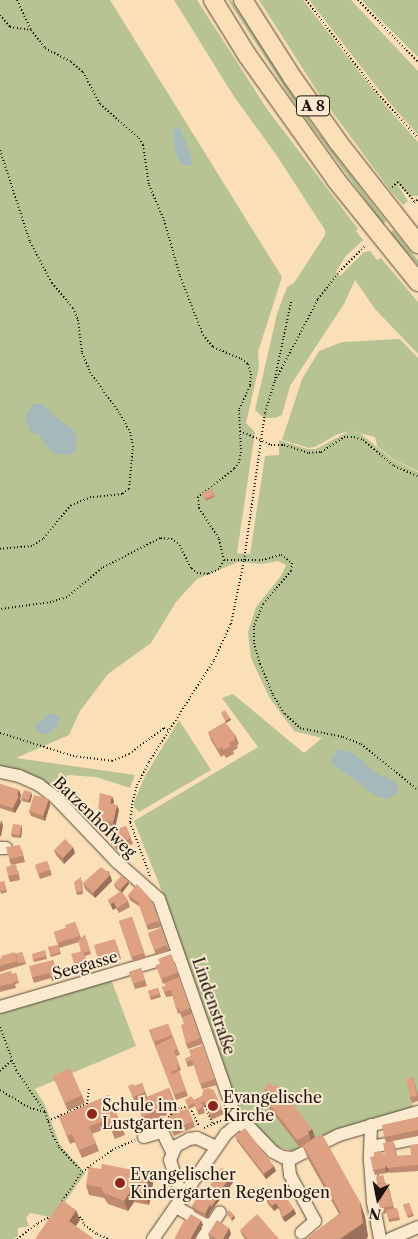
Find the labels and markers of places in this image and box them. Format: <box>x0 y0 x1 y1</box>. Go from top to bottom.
place label: Evangelische Kirche <box>223 1087 322 1125</box>
place label: Schule im Lustgarten <box>102 1095 183 1133</box>
marker: Evangelische Kirche <box>207 1100 219 1112</box>
marker: Schule im Lustgarten <box>86 1108 98 1120</box>
place label: Evangelischer Kindergarten Regenbogen <box>130 1164 330 1202</box>
marker: Evangelischer Kindergarten Regenbogen <box>114 1177 126 1189</box>

